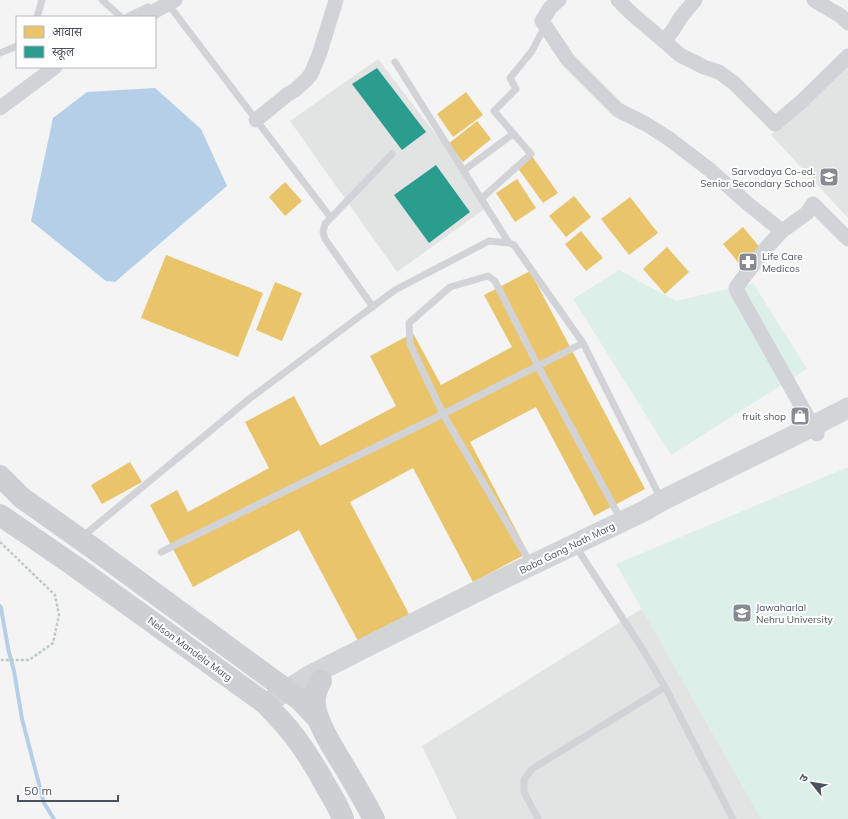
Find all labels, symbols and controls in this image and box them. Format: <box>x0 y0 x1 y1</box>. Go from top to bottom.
legend <box>16 16 156 68</box>
text: आवास <box>52 24 83 39</box>
text: स्कूल <box>52 44 75 60</box>
place label: Sarvodaya Co-ed. Senior Secondary School <box>700 165 815 190</box>
school or university icon: Sarvodaya Co-ed. Senior Secondary School <box>818 166 840 188</box>
place label: Life Care Medicos <box>762 250 803 275</box>
pharmacy icon: Life Care Medicos <box>737 251 759 273</box>
shop icon: fruit shop <box>789 405 811 427</box>
place label: fruit shop <box>742 410 786 423</box>
street label: Baba Gang Nath Marg <box>517 519 617 577</box>
place label: Jawaharlal Nehru University <box>756 601 833 626</box>
school or university icon: Jawaharlal Nehru University <box>731 602 753 624</box>
street label: Nelson Mandela Marg <box>145 614 235 684</box>
north arrow <box>792 763 832 803</box>
text: उ <box>796 771 811 784</box>
scale bar <box>18 777 118 803</box>
text: 50 m <box>24 783 52 798</box>

